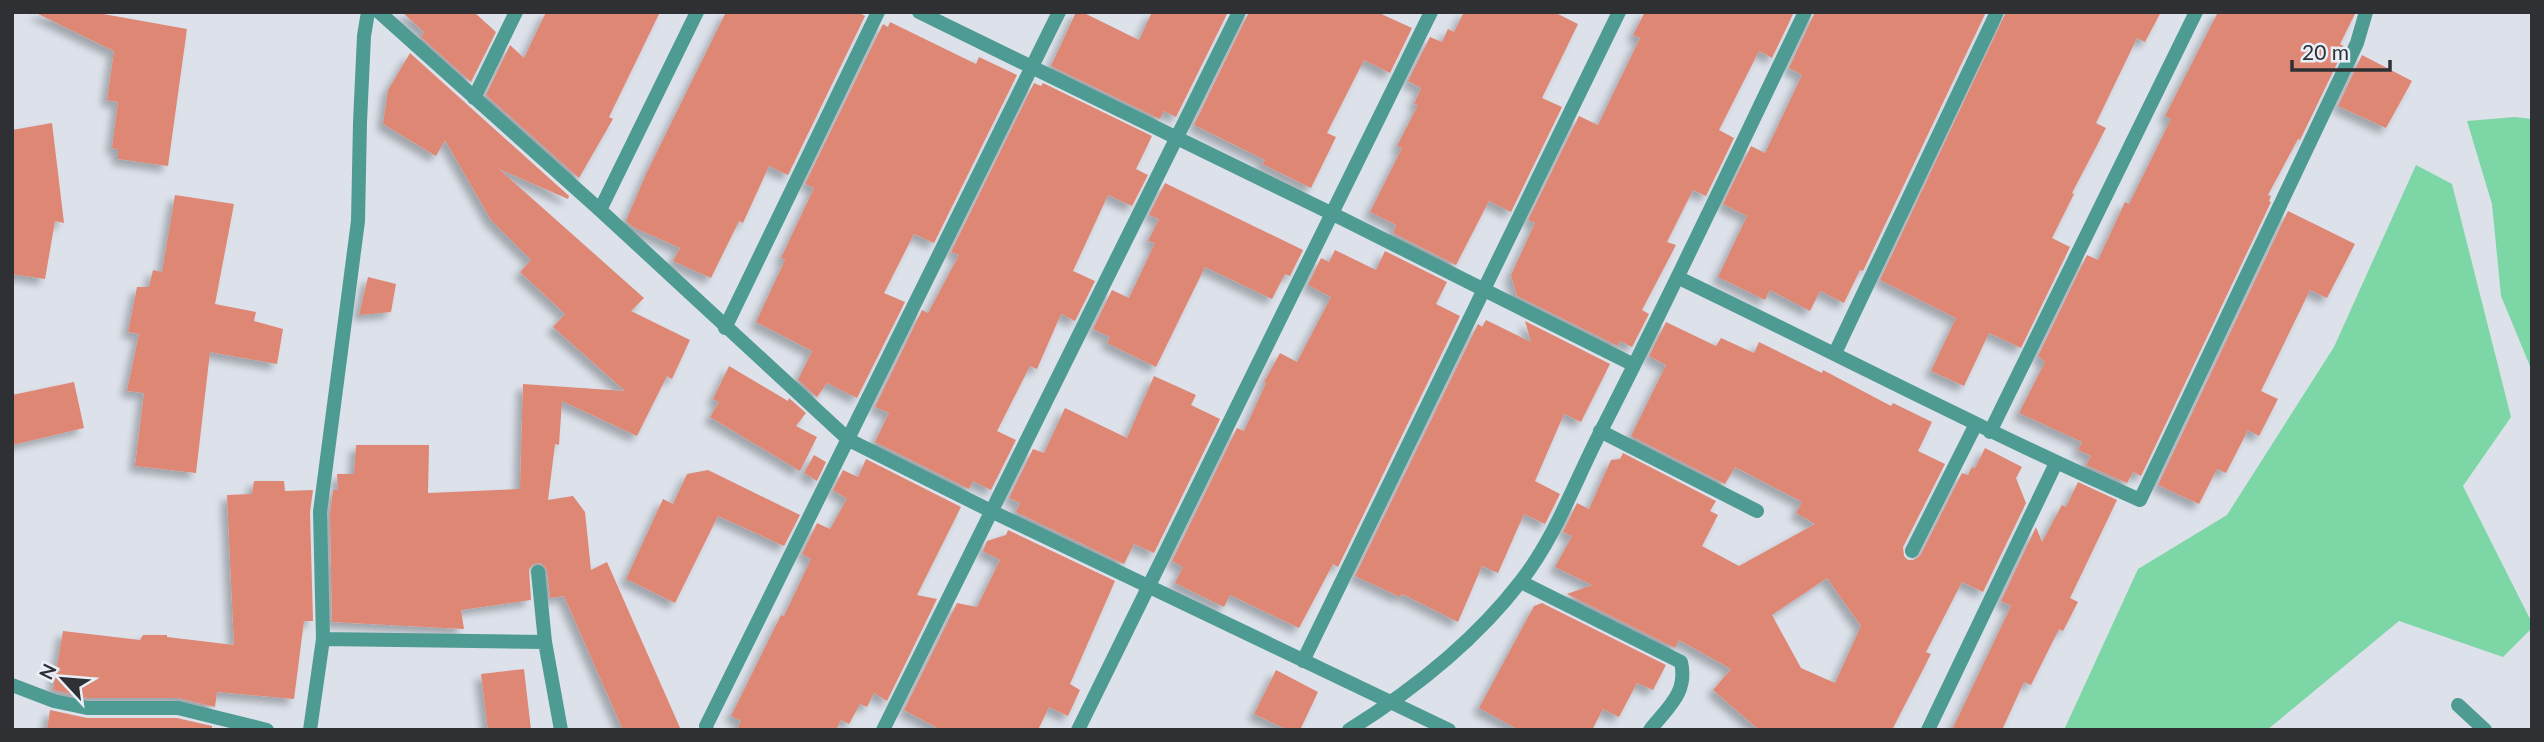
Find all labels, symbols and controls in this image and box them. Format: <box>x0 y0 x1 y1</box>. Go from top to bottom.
scale bar <box>2292 28 2390 72</box>
text: 20 m <box>2302 39 2349 64</box>
north arrow <box>28 644 98 714</box>
text: N <box>34 660 61 683</box>

